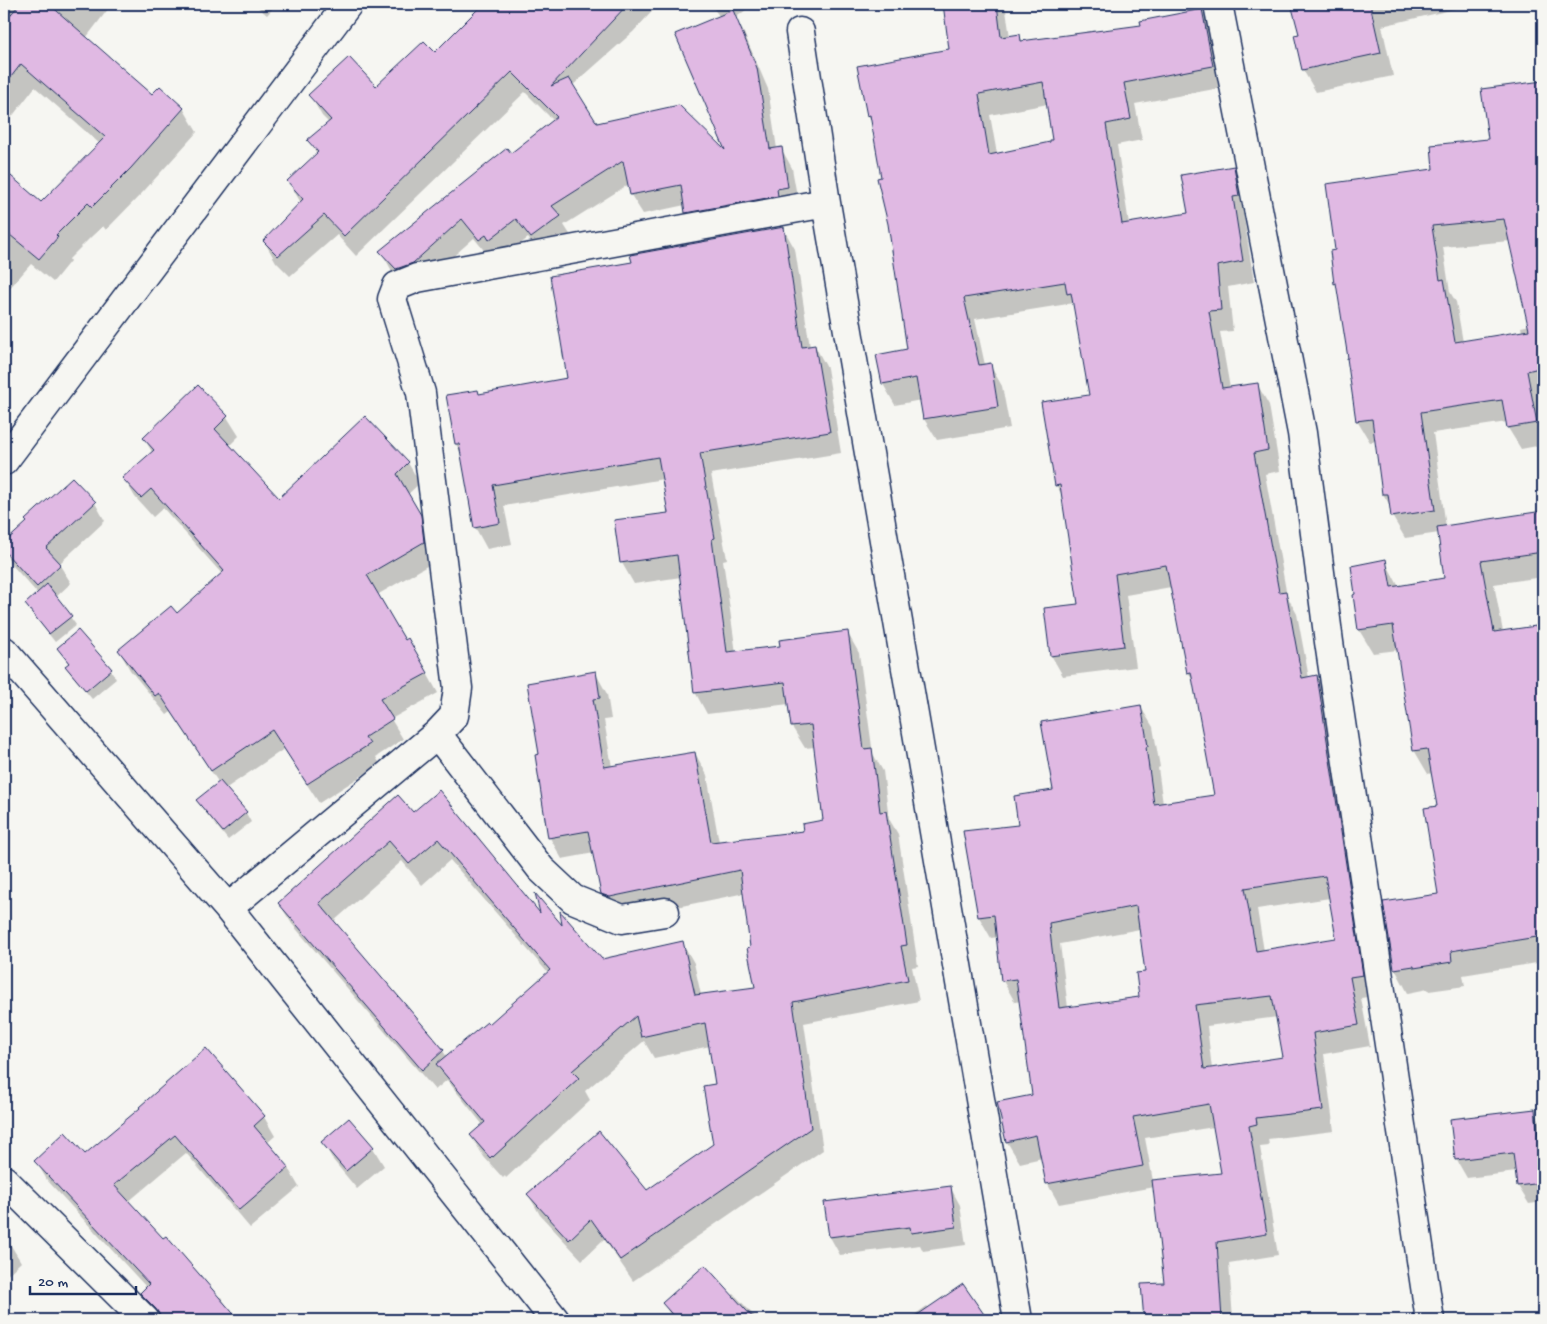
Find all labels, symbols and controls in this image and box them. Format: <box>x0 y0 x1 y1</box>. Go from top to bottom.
scale bar <box>30 1264 136 1296</box>
text: 20 m <box>38 1274 68 1292</box>

